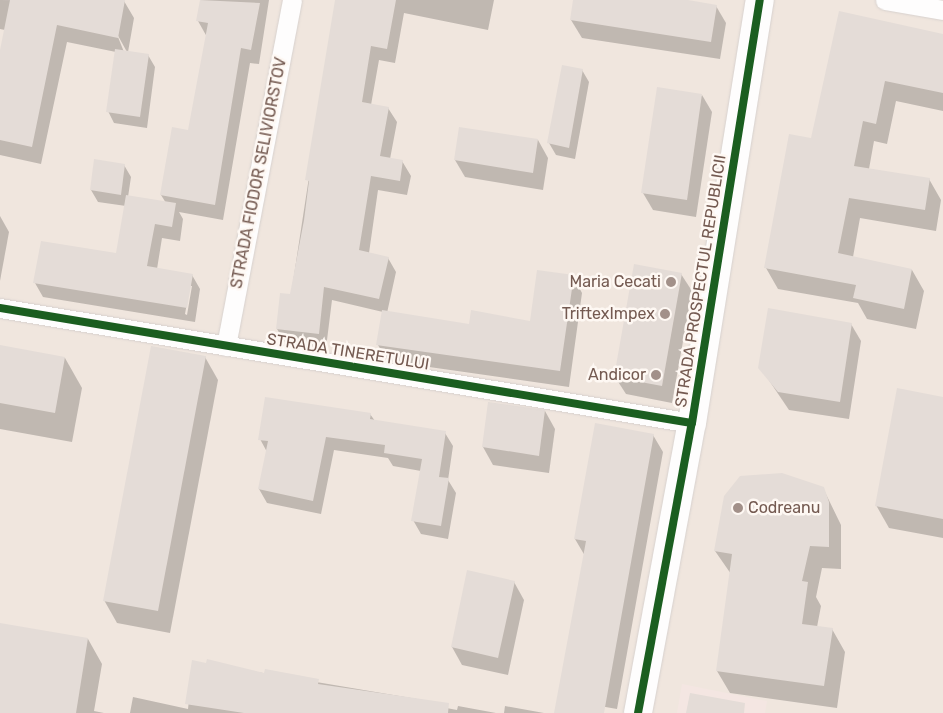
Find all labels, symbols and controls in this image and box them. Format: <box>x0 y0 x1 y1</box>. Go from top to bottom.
street label: STRADA FIODOR SELIVIORSTOV <box>227 56 291 290</box>
street label: STRADA PROSPECTUL REPUBLICII <box>671 153 731 409</box>
place label: Maria Cecati <box>569 272 661 292</box>
marker: Maria Cecati <box>665 276 677 288</box>
place label: TriftexImpex <box>562 304 655 324</box>
marker: TriftexImpex <box>659 308 671 320</box>
street label: STRADA TINERETULUI <box>265 330 431 374</box>
place label: Andicor <box>588 365 646 385</box>
marker: Andicor <box>650 369 662 381</box>
place label: Codreanu <box>748 498 820 518</box>
marker: Codreanu <box>732 502 744 514</box>

